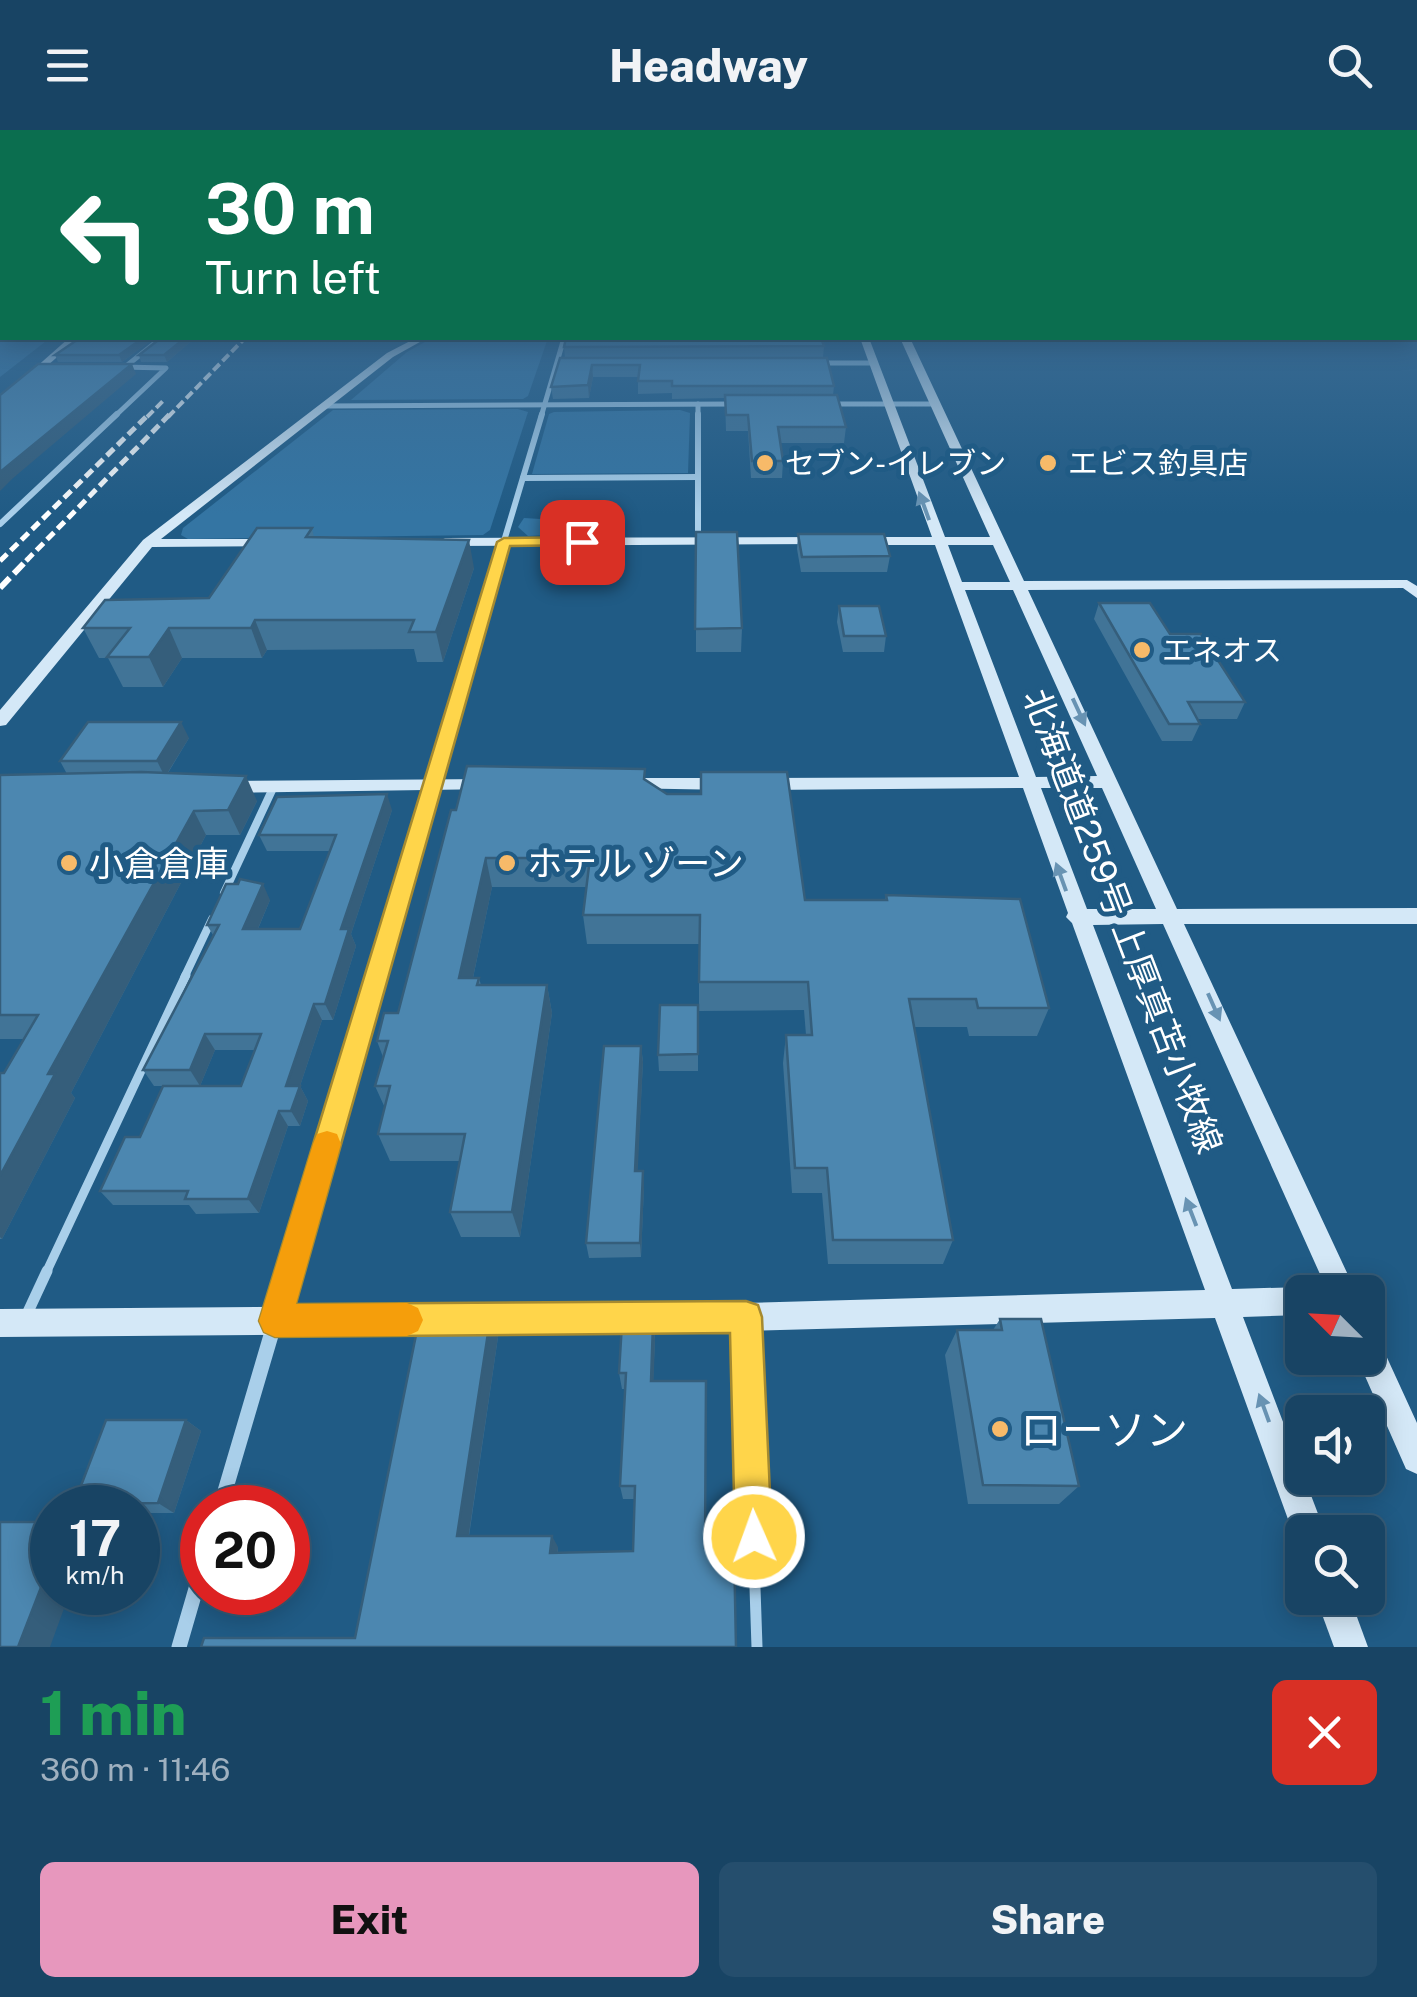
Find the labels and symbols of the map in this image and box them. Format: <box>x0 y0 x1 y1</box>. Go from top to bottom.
place label: セブン-イレブン <box>785 445 1006 481</box>
place label: エビス釣具店 <box>1068 445 1248 481</box>
marker: セブン-イレブン <box>754 452 776 474</box>
marker: エビス釣具店 <box>1037 452 1059 474</box>
one-way arrow <box>916 491 931 521</box>
pin <box>540 500 625 585</box>
place label: エネオス <box>1162 632 1282 668</box>
marker: エネオス <box>1131 639 1153 661</box>
street label: 北海道道259号 上厚真苫小牧線 <box>1015 683 1231 1159</box>
one-way arrow <box>1071 697 1087 727</box>
place label: 小倉倉庫 <box>89 843 229 884</box>
place label: ホテル ゾーン <box>527 843 744 884</box>
marker: 小倉倉庫 <box>58 852 80 874</box>
marker: ホテル ゾーン <box>496 852 518 874</box>
one-way arrow <box>1053 861 1068 891</box>
one-way arrow <box>1206 993 1223 1022</box>
one-way arrow <box>1183 1197 1198 1227</box>
north arrow <box>1285 1275 1385 1375</box>
one-way arrow <box>1256 1392 1271 1422</box>
place label: ローソン <box>1020 1405 1188 1454</box>
marker: ローソン <box>989 1418 1011 1440</box>
speed limit sign: 20 <box>180 1485 310 1615</box>
position arrow <box>702 1485 806 1589</box>

